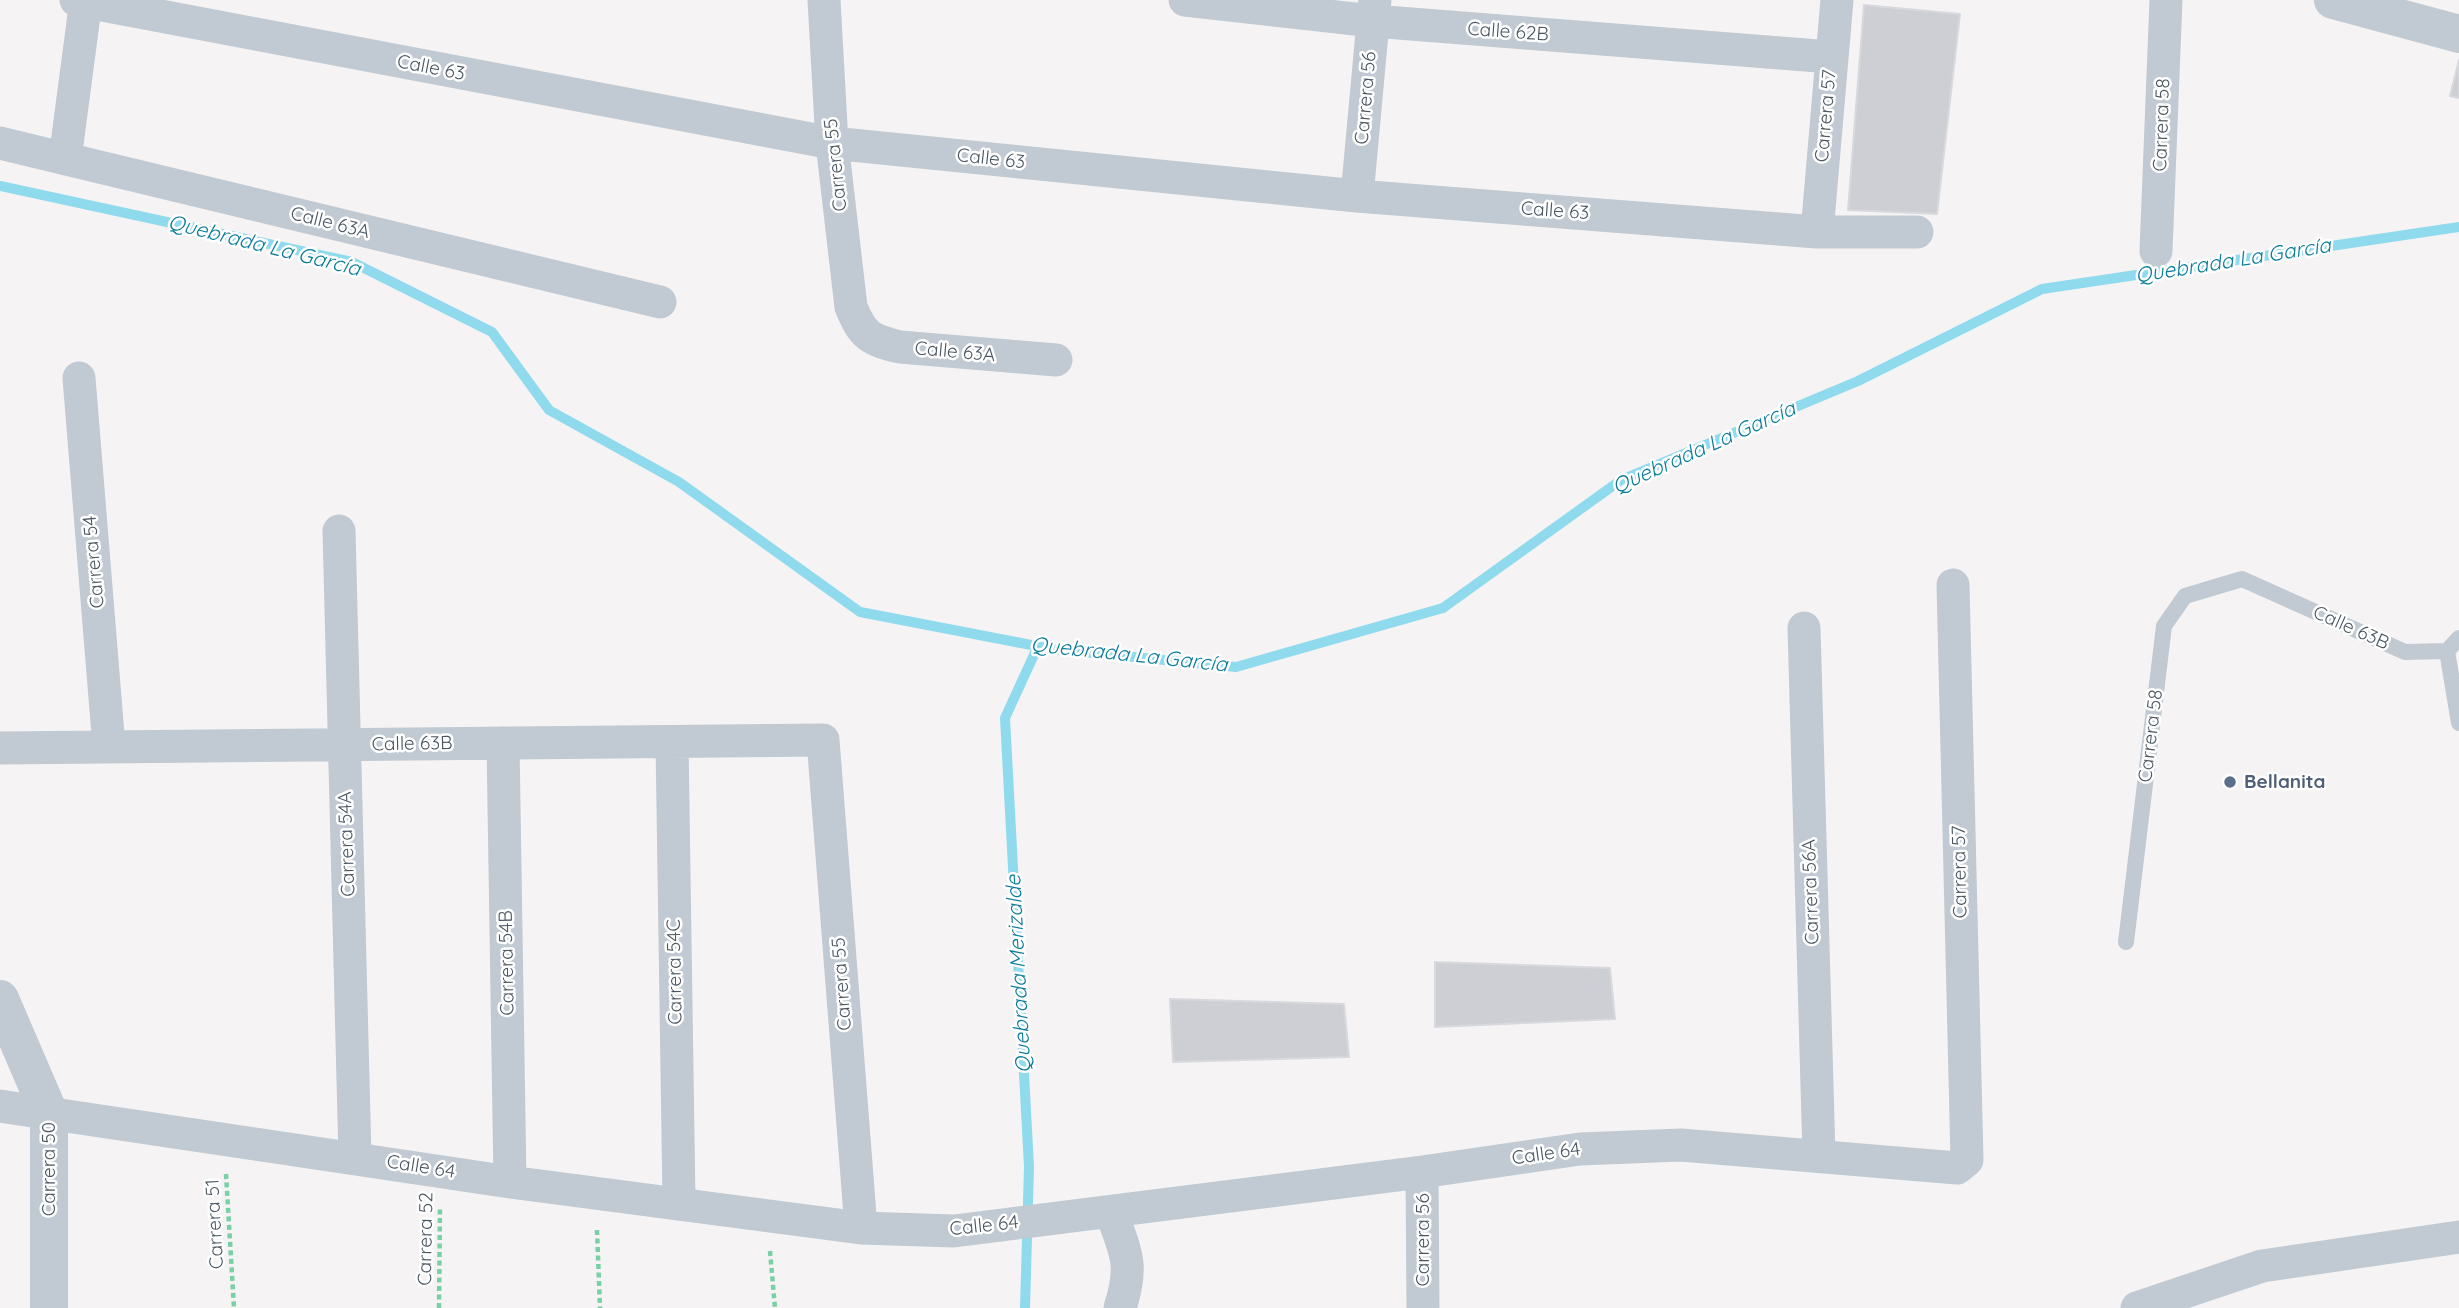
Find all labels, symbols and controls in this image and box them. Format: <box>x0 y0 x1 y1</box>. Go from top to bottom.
street label: Calle 62B <box>1467 18 1549 46</box>
street label: Calle 63 <box>395 50 467 86</box>
street label: Carrera 56 <box>1351 51 1381 145</box>
street label: Carrera 57 <box>1811 69 1841 163</box>
street label: Carrera 58 <box>2149 78 2175 172</box>
street label: Carrera 55 <box>820 117 852 213</box>
street label: Calle 63 <box>956 144 1026 174</box>
street label: Calle 63 <box>1520 197 1590 225</box>
street label: Calle 63A <box>288 202 372 244</box>
water label: Quebrada La García <box>165 210 363 282</box>
water label: Quebrada La García <box>2133 233 2333 289</box>
street label: Calle 63A <box>914 337 996 367</box>
water label: Quebrada La García <box>1609 396 1799 500</box>
street label: Carrera 54 <box>79 515 109 609</box>
street label: Calle 63B <box>2309 601 2393 655</box>
water label: Quebrada La García <box>1029 632 1229 678</box>
street label: Carrera 58 <box>2134 688 2168 784</box>
street label: Calle 63B <box>371 732 453 756</box>
place label: Bellanita <box>2244 771 2325 793</box>
marker: Bellanita <box>2222 774 2238 790</box>
street label: Carrera 54A <box>334 791 360 897</box>
street label: Carrera 57 <box>1948 825 1972 919</box>
street label: Carrera 56A <box>1798 839 1824 945</box>
water label: Quebrada Merizalde <box>1001 874 1037 1074</box>
street label: Carrera 54B <box>495 910 519 1016</box>
street label: Carrera 54C <box>663 919 687 1025</box>
street label: Carrera 55 <box>827 937 857 1031</box>
street label: Carrera 50 <box>38 1122 60 1216</box>
street label: Calle 64 <box>1510 1138 1582 1170</box>
street label: Calle 64 <box>385 1150 457 1184</box>
street label: Carrera 51 <box>201 1178 229 1270</box>
street label: Carrera 52 <box>414 1192 438 1286</box>
street label: Carrera 56 <box>1412 1193 1434 1287</box>
street label: Calle 64 <box>949 1211 1019 1241</box>

